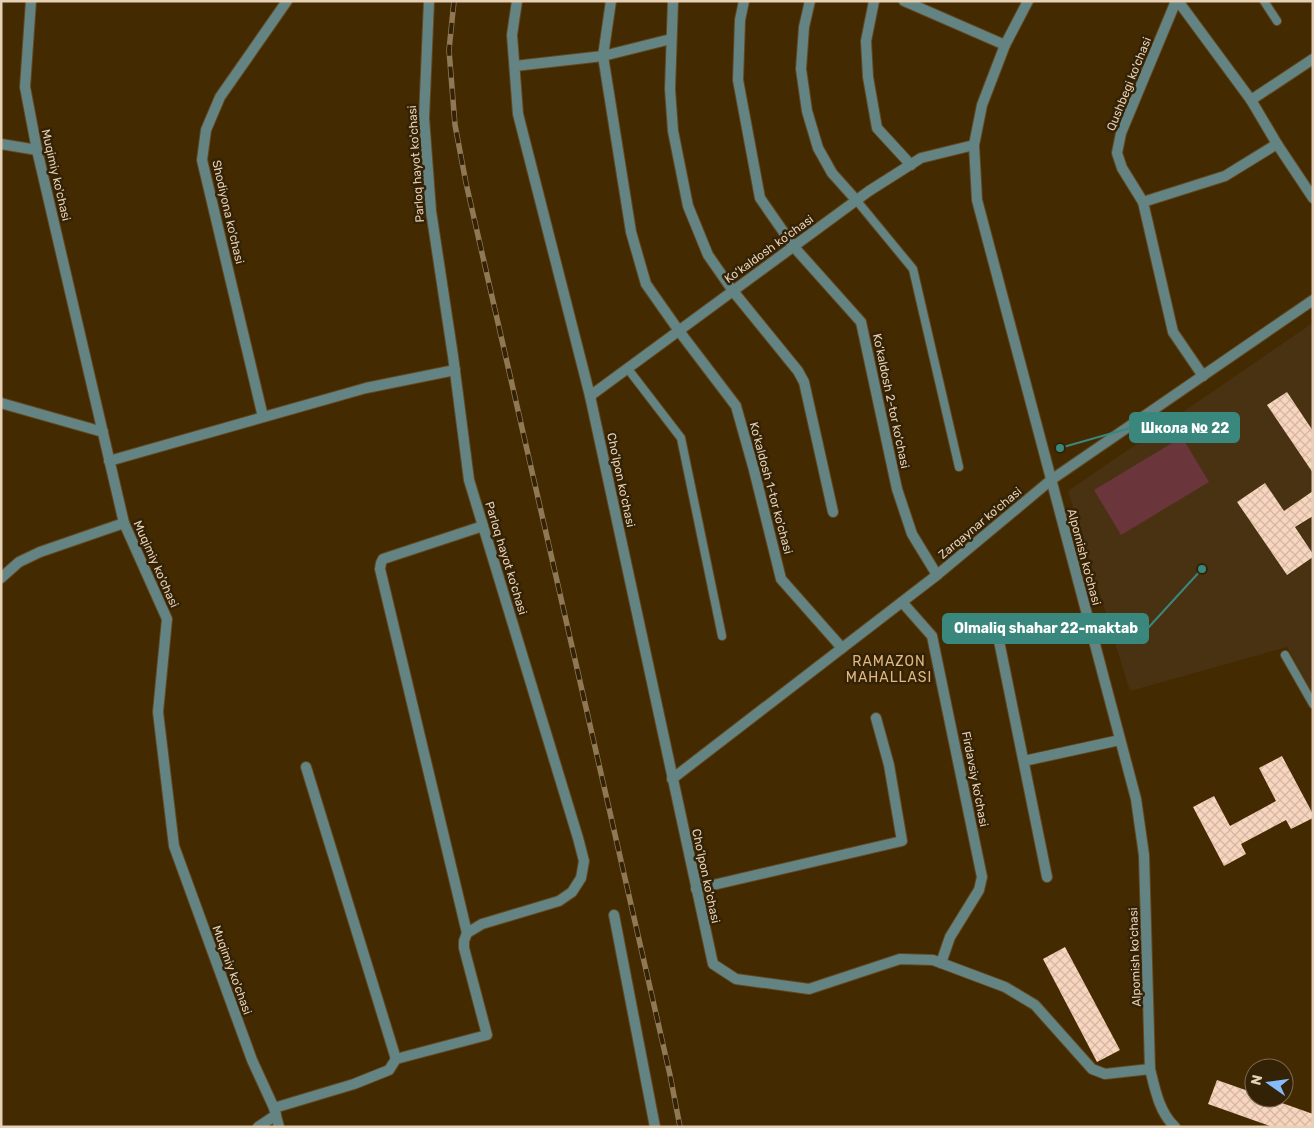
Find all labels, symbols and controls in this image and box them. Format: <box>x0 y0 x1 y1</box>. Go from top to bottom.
street label: Qushbegi ko'chasi <box>1104 35 1154 133</box>
street label: Parloq hayot ko'chasi <box>405 105 427 223</box>
street label: Muqimiy ko'chasi <box>39 128 73 222</box>
street label: Shodiyona ko'chasi <box>209 159 247 265</box>
street label: Ko‘kaldosh ko'chasi <box>722 212 816 286</box>
street label: Ko‘kaldosh 2-tor ko'chasi <box>870 332 912 470</box>
callout: Школа № 22 <box>1130 413 1239 442</box>
street label: Ko‘kaldosh 1-tor ko'chasi <box>747 420 795 556</box>
text: Школа № 22 <box>1141 420 1229 437</box>
street label: Cho‘lpon ko'chasi <box>604 432 638 529</box>
street label: Zarqaynar ko'chasi <box>936 484 1024 562</box>
street label: Parloq hayot ko'chasi <box>482 500 530 616</box>
street label: Alpomish ko'chasi <box>1064 507 1104 607</box>
street label: Muqimiy ko'chasi <box>131 518 182 610</box>
callout: Olmaliq shahar 22-maktab <box>943 614 1148 643</box>
text: Olmaliq shahar 22-maktab <box>954 620 1138 637</box>
district label: RAMAZON MAHALLASI <box>846 653 932 686</box>
street label: Firdavsiy ko'chasi <box>959 730 991 828</box>
street label: Cho‘lpon ko'chasi <box>689 828 723 925</box>
street label: Alpomish ko'chasi <box>1126 907 1144 1007</box>
street label: Muqimiy ko'chasi <box>209 923 255 1017</box>
north arrow <box>1244 1058 1294 1108</box>
text: N <box>1247 1073 1266 1087</box>

